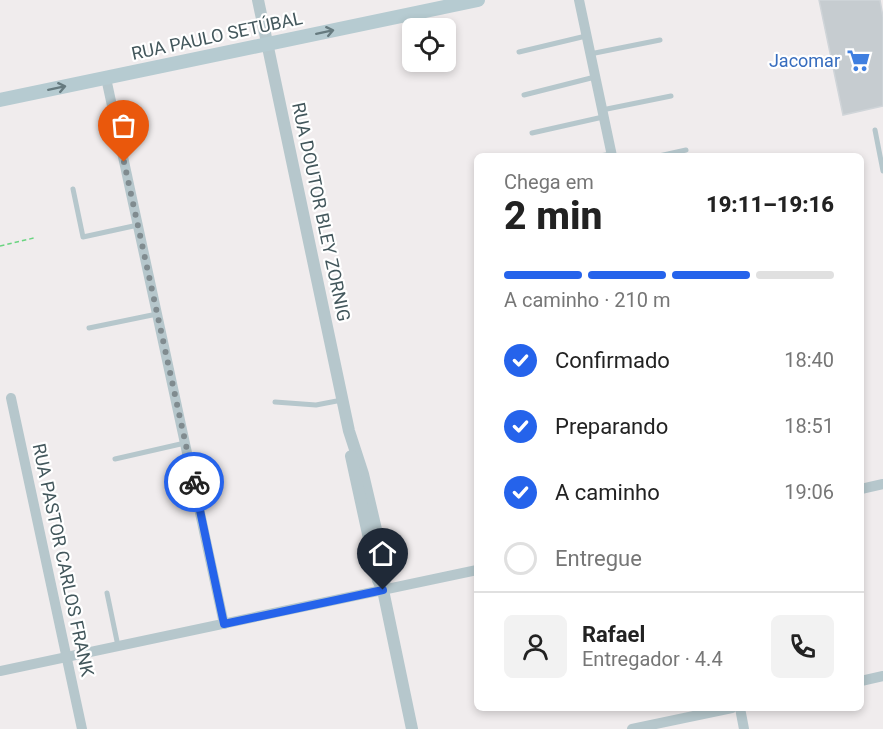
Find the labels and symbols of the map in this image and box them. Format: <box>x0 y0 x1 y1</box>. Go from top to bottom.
street label: RUA PAULO SETÚBAL <box>129 7 305 64</box>
one-way arrow <box>315 26 334 37</box>
supermarket icon: Jacomar <box>845 48 871 74</box>
place label: Jacomar <box>769 50 840 71</box>
one-way arrow <box>47 82 67 93</box>
pin <box>98 100 149 162</box>
street label: RUA DOUTOR BLEY ZORNIG <box>288 100 355 323</box>
street label: RUA PASTOR CARLOS FRANK <box>28 441 99 679</box>
courier <box>164 452 224 512</box>
pin <box>357 528 408 590</box>

